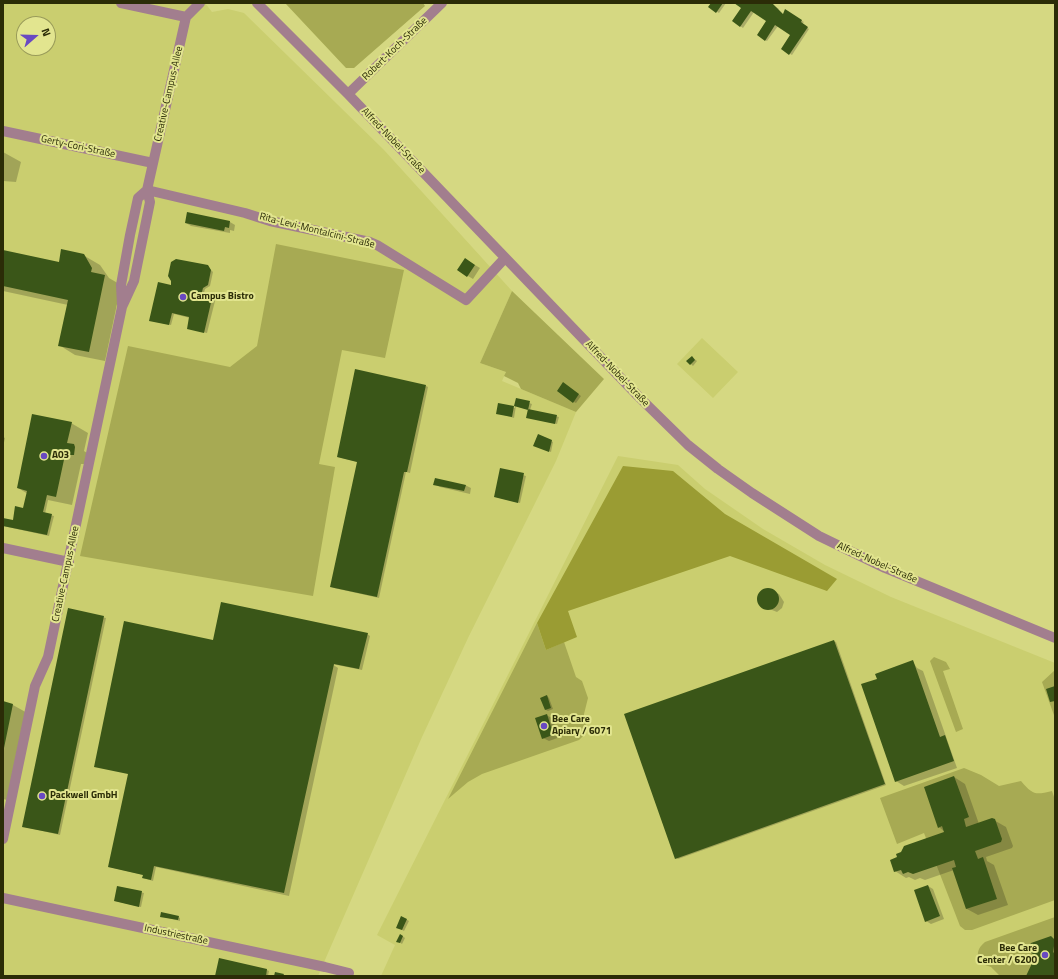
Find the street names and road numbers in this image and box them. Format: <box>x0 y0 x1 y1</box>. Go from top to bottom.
street label: Robert-Koch-Straße <box>360 15 430 83</box>
street label: Creative-Campus-Allee <box>152 45 186 143</box>
street label: Alfred-Nobel-Straße <box>359 106 427 176</box>
street label: Gerty-Cori-Straße <box>40 133 116 161</box>
street label: Rita-Levi-Montalcini-Straße <box>258 211 376 251</box>
street label: Alfred-Nobel-Straße <box>583 339 651 409</box>
street label: Creative-Campus-Allee <box>50 525 82 623</box>
street label: Alfred-Nobel-Straße <box>835 540 919 586</box>
street label: Industriestraße <box>143 922 209 948</box>

